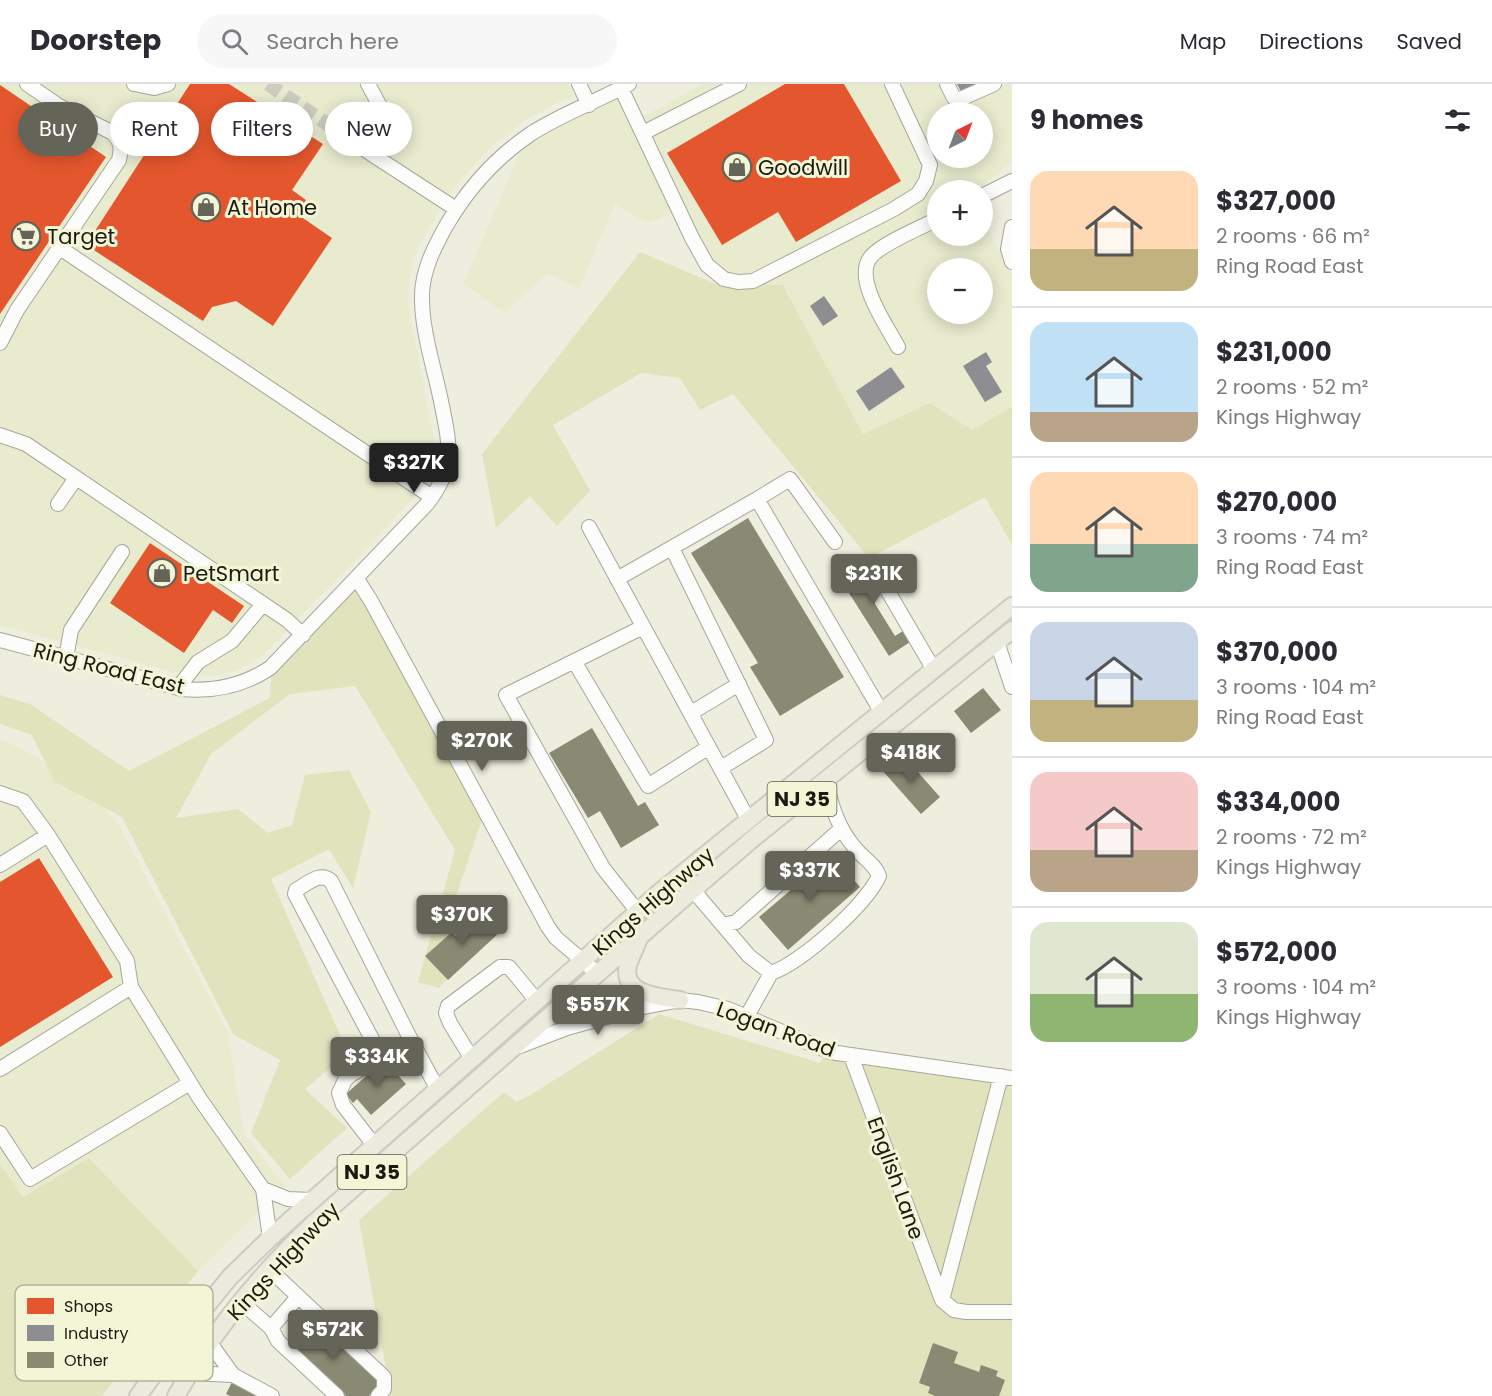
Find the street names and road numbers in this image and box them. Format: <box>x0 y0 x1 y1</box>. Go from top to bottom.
street label: Ring Road East <box>30 635 188 701</box>
road number: NJ 35 <box>768 782 836 816</box>
street label: Kings Highway <box>586 840 720 962</box>
street label: Logan Road <box>713 994 839 1064</box>
street label: English Lane <box>860 1113 932 1243</box>
road number: NJ 35 <box>338 1155 406 1189</box>
street label: Kings Highway <box>220 1195 346 1327</box>

